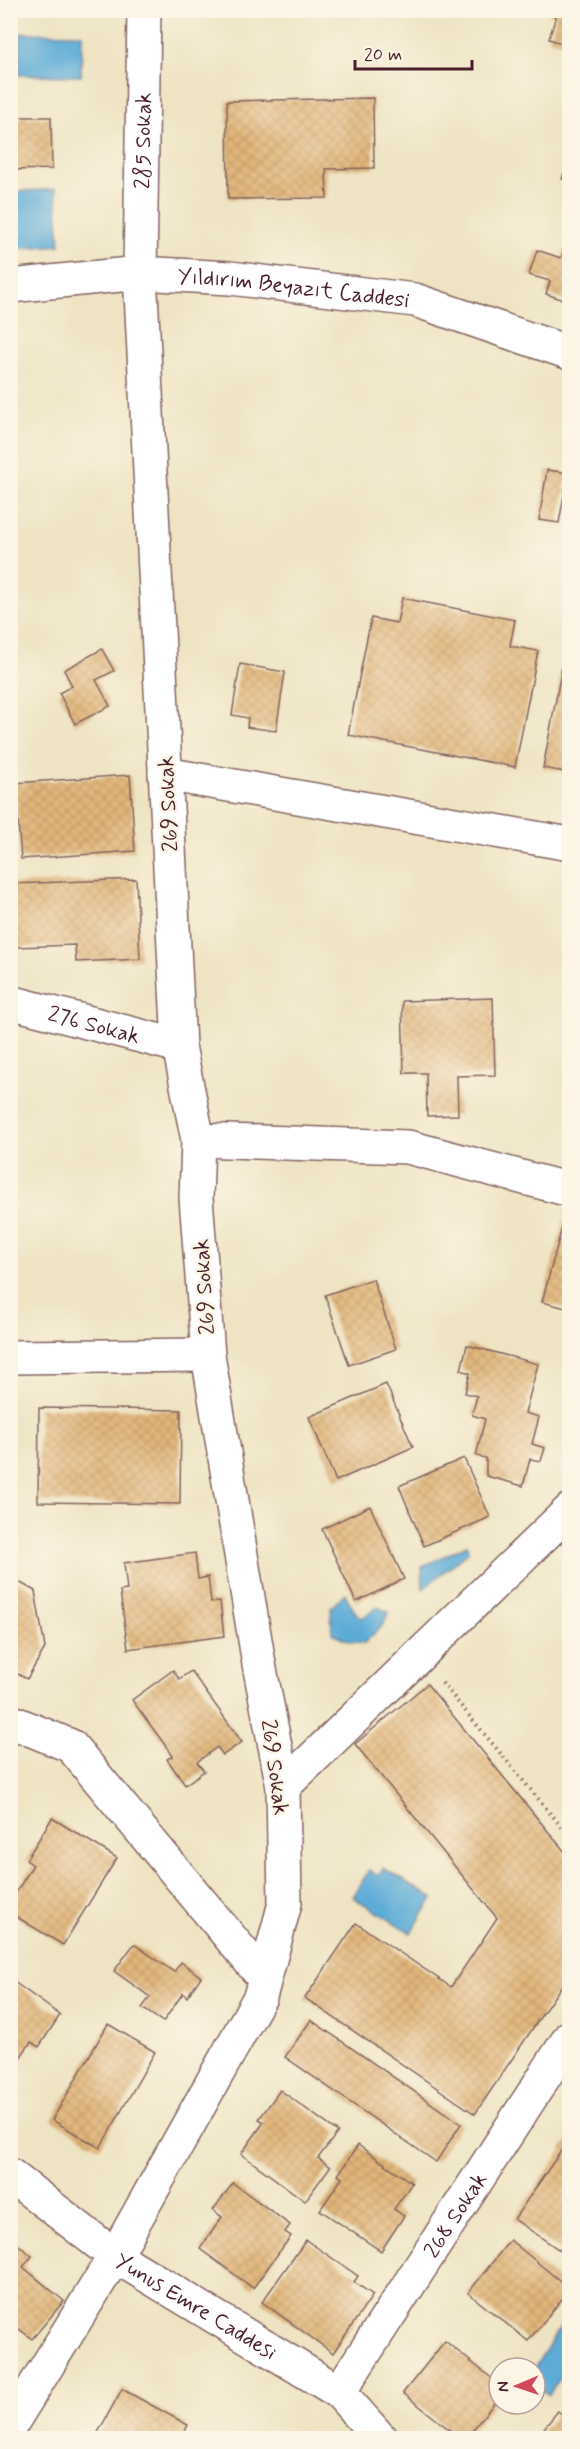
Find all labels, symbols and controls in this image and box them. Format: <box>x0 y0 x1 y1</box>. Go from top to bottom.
scale bar <box>355 33 472 71</box>
text: 20 m <box>364 43 402 67</box>
street label: 285 Sokak <box>129 92 159 189</box>
street label: Yıldırım Beyazıt Caddesi <box>177 263 411 315</box>
street label: 269 Sokak <box>152 755 185 853</box>
street label: 276 Sokak <box>45 1000 143 1051</box>
street label: 269 Sokak <box>188 1238 222 1336</box>
street label: 269 Sokak <box>253 1718 295 1817</box>
street label: 268 Sokak <box>418 2167 494 2263</box>
street label: Yunus Emre Caddesi <box>109 2247 282 2367</box>
north arrow <box>487 2356 547 2416</box>
text: N <box>493 2381 514 2392</box>

